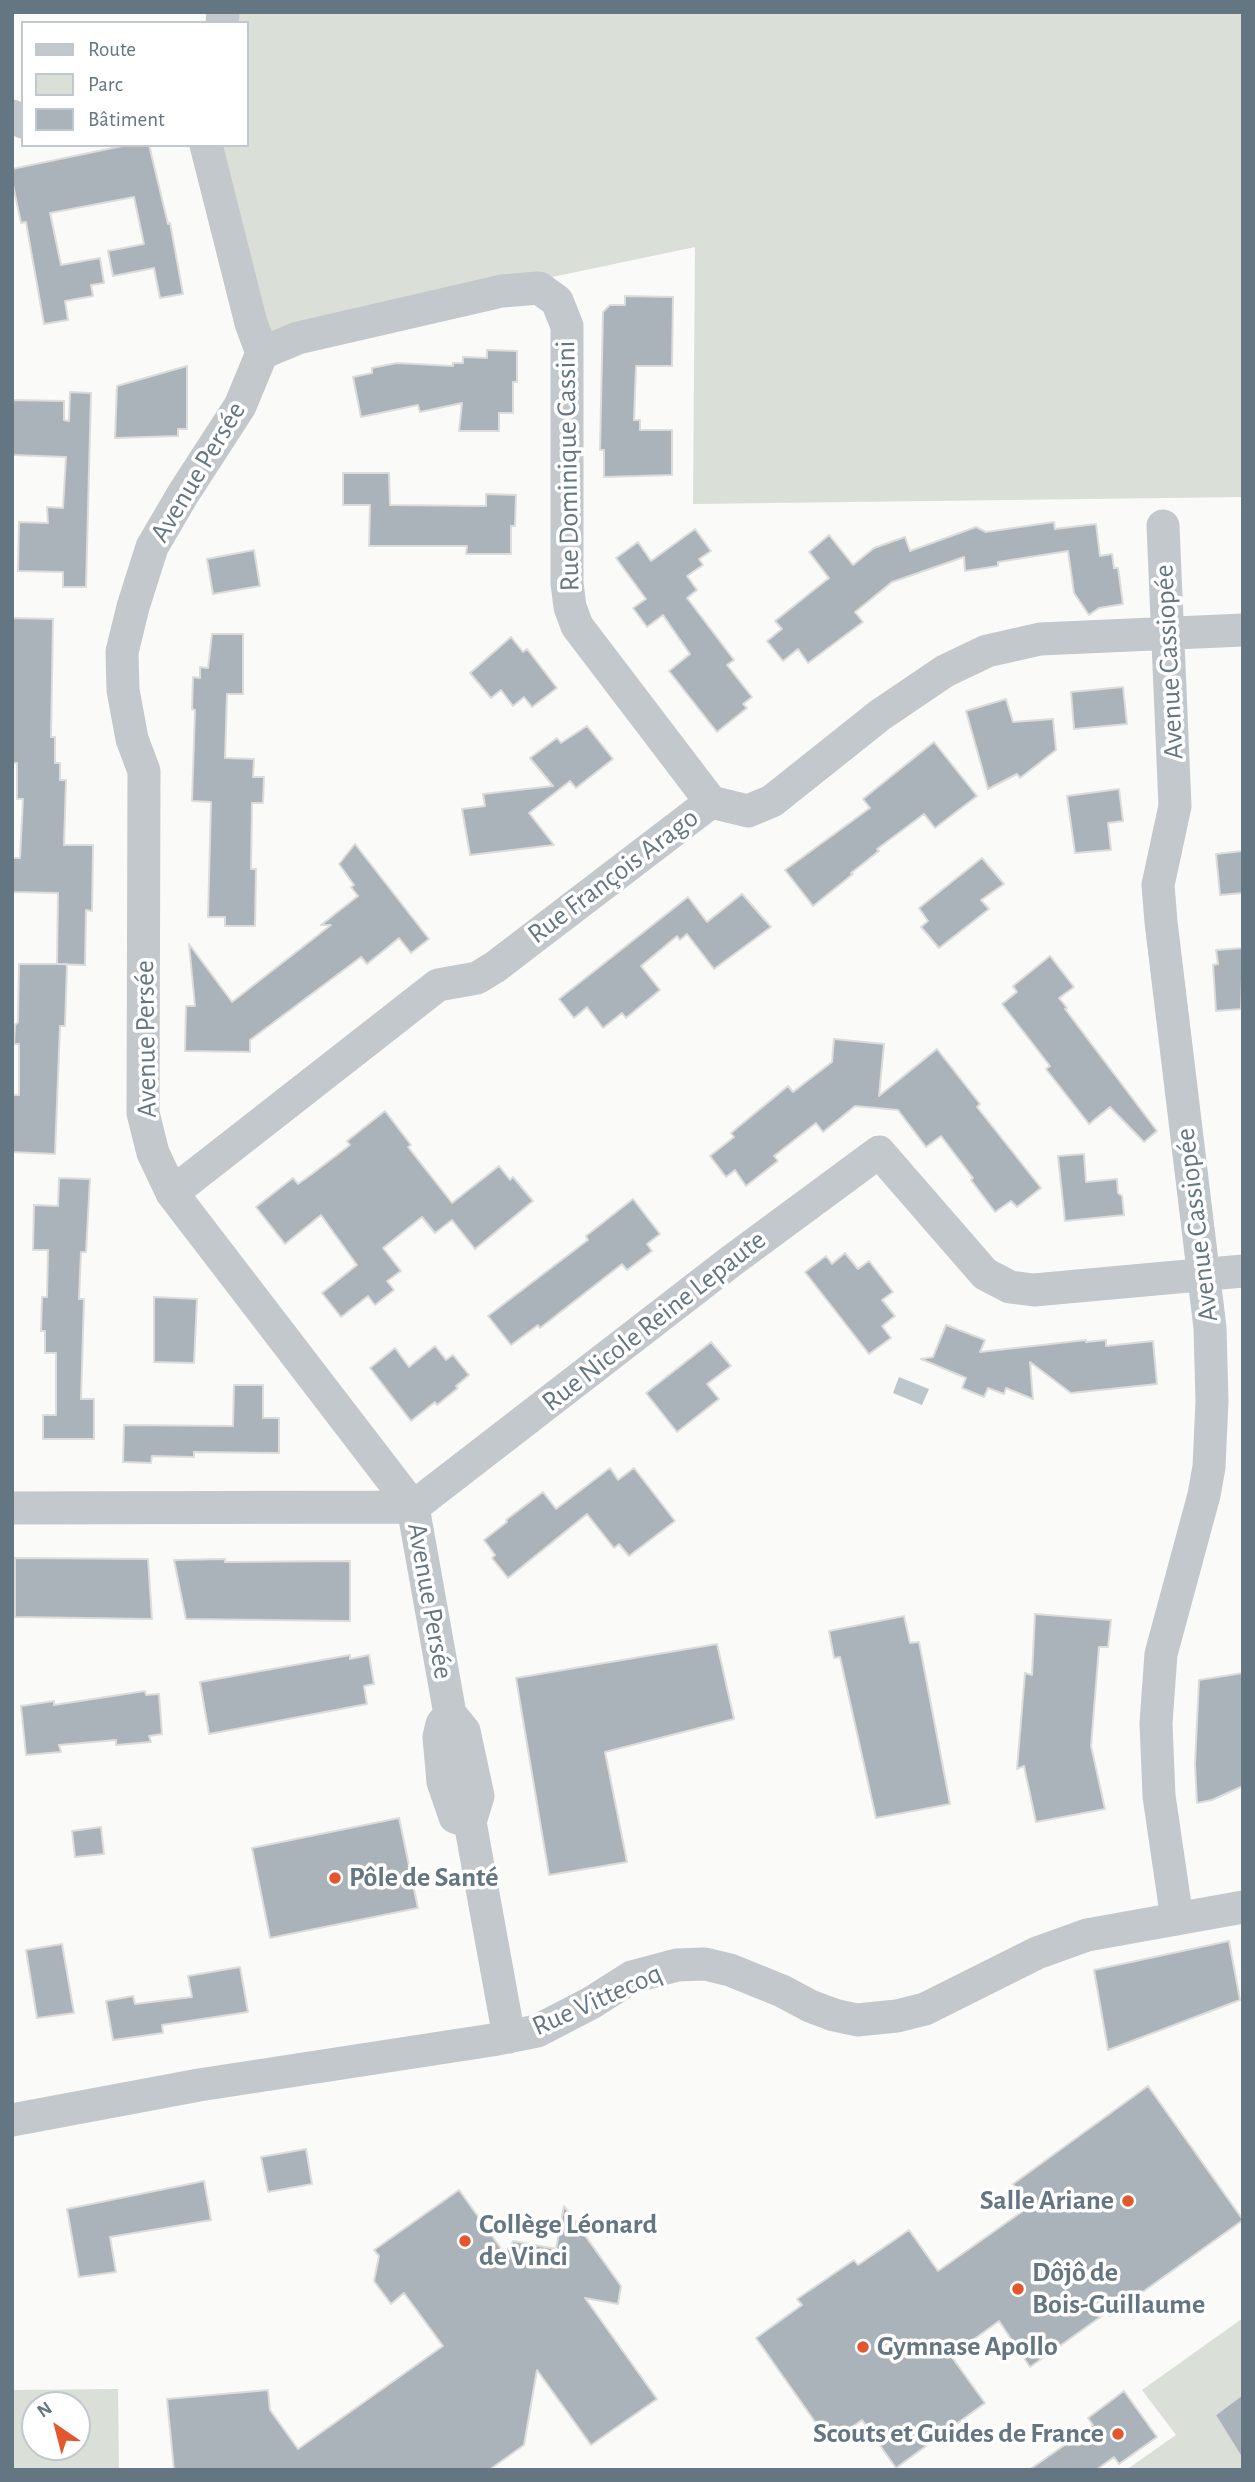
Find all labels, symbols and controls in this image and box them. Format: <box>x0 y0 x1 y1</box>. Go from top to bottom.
legend <box>21 21 248 147</box>
text: Route <box>88 39 136 60</box>
text: Parc <box>88 74 123 95</box>
text: Bâtiment <box>88 109 165 130</box>
street label: Rue Dominique Cassini <box>549 340 587 592</box>
street label: Avenue Persée <box>143 396 253 548</box>
street label: Avenue Cassiopée <box>1147 564 1191 760</box>
street label: Rue François Arago <box>521 801 705 951</box>
street label: Avenue Persée <box>128 960 164 1118</box>
street label: Avenue Cassiopée <box>1168 1126 1226 1324</box>
street label: Rue Nicole Reine Lepaute <box>535 1223 773 1419</box>
street label: Avenue Persée <box>400 1520 460 1682</box>
place label: Pôle de Santé <box>349 1861 499 1895</box>
marker: Pôle de Santé <box>327 1870 343 1886</box>
street label: Rue Vittecoq <box>527 1956 667 2044</box>
place label: Salle Ariane <box>980 2184 1114 2218</box>
marker: Salle Ariane <box>1120 2193 1136 2209</box>
place label: Collège Léonard de Vinci <box>479 2208 657 2274</box>
marker: Collège Léonard de Vinci <box>457 2233 473 2249</box>
place label: Dôjô de Bois-Guillaume <box>1032 2256 1205 2322</box>
marker: Dôjô de Bois-Guillaume <box>1010 2281 1026 2297</box>
place label: Gymnase Apollo <box>877 2330 1058 2364</box>
marker: Gymnase Apollo <box>855 2339 871 2355</box>
north arrow <box>21 2391 91 2461</box>
text: N <box>34 2398 56 2422</box>
place label: Scouts et Guides de France <box>813 2417 1104 2451</box>
marker: Scouts et Guides de France <box>1110 2426 1126 2442</box>

